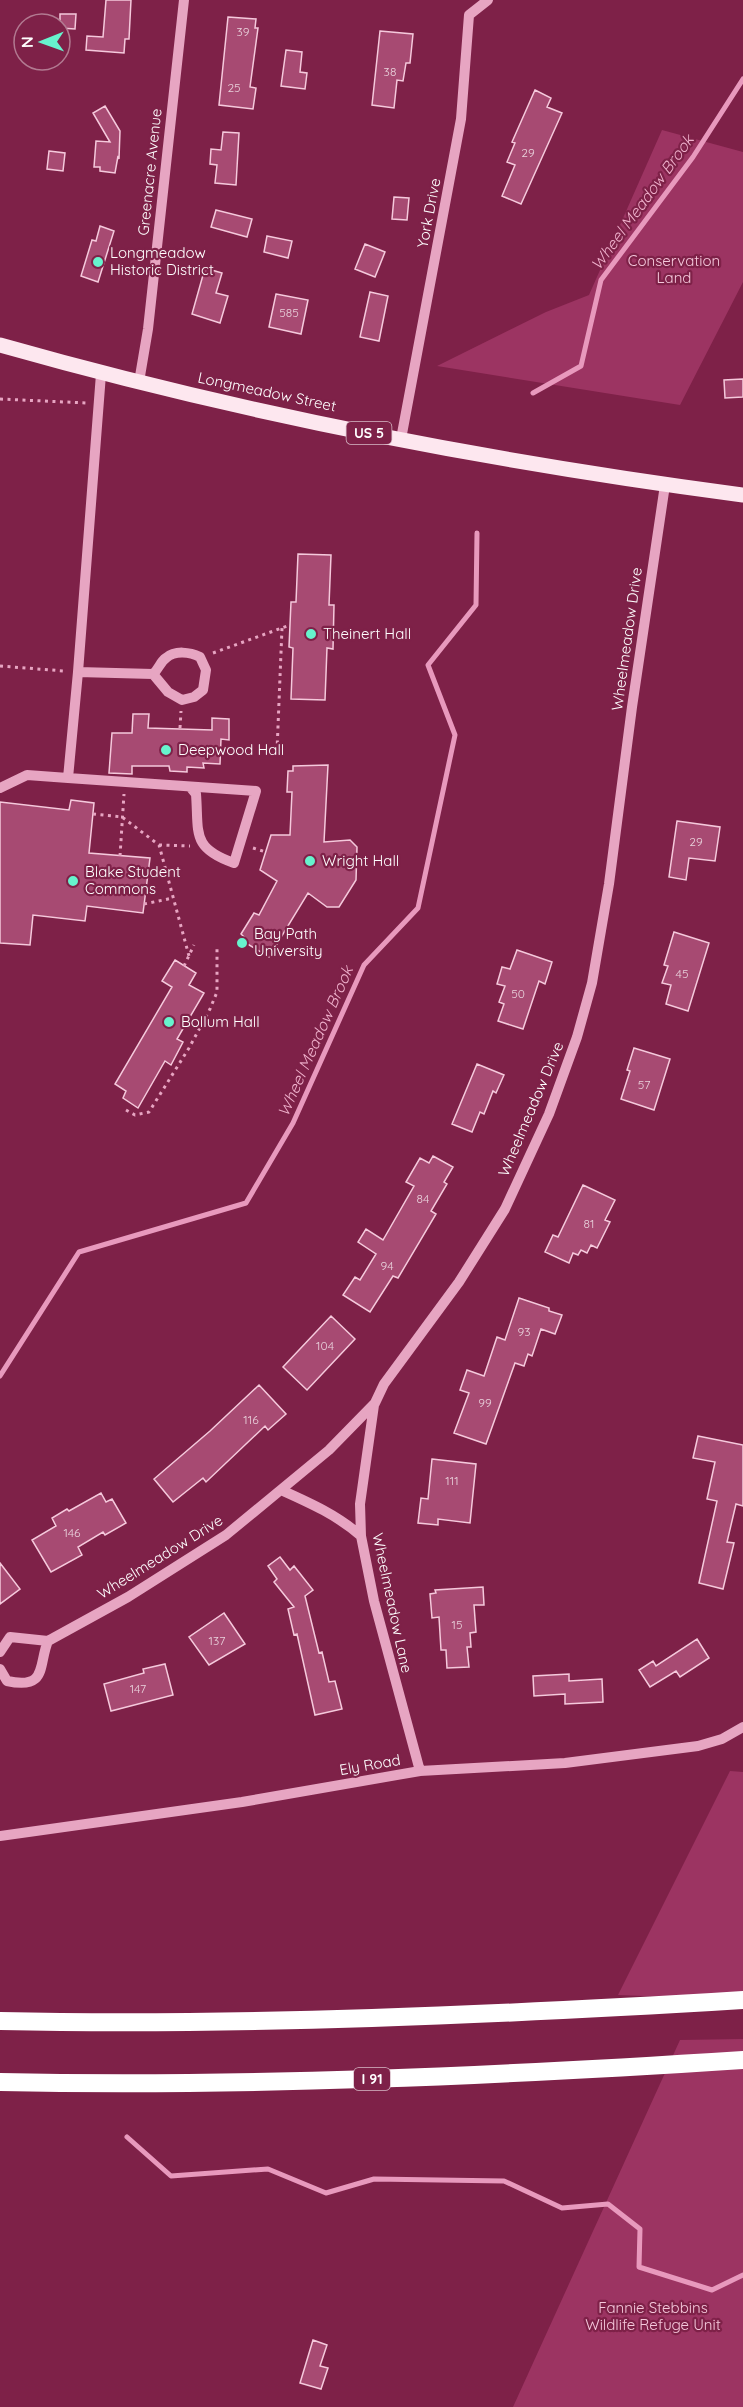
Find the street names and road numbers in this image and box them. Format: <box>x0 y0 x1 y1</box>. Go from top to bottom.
street label: Greenacre Avenue <box>133 107 166 236</box>
street label: York Drive <box>412 176 445 249</box>
street label: Longmeadow Street <box>196 368 338 415</box>
road number: US 5 <box>346 422 392 444</box>
street label: Wheelmeadow Drive <box>607 566 646 712</box>
street label: Wheelmeadow Drive <box>494 1039 567 1179</box>
street label: Wheelmeadow Drive <box>93 1510 226 1603</box>
street label: Wheelmeadow Lane <box>368 1531 417 1675</box>
street label: Ely Road <box>338 1750 402 1779</box>
road number: I 91 <box>354 2068 390 2090</box>

